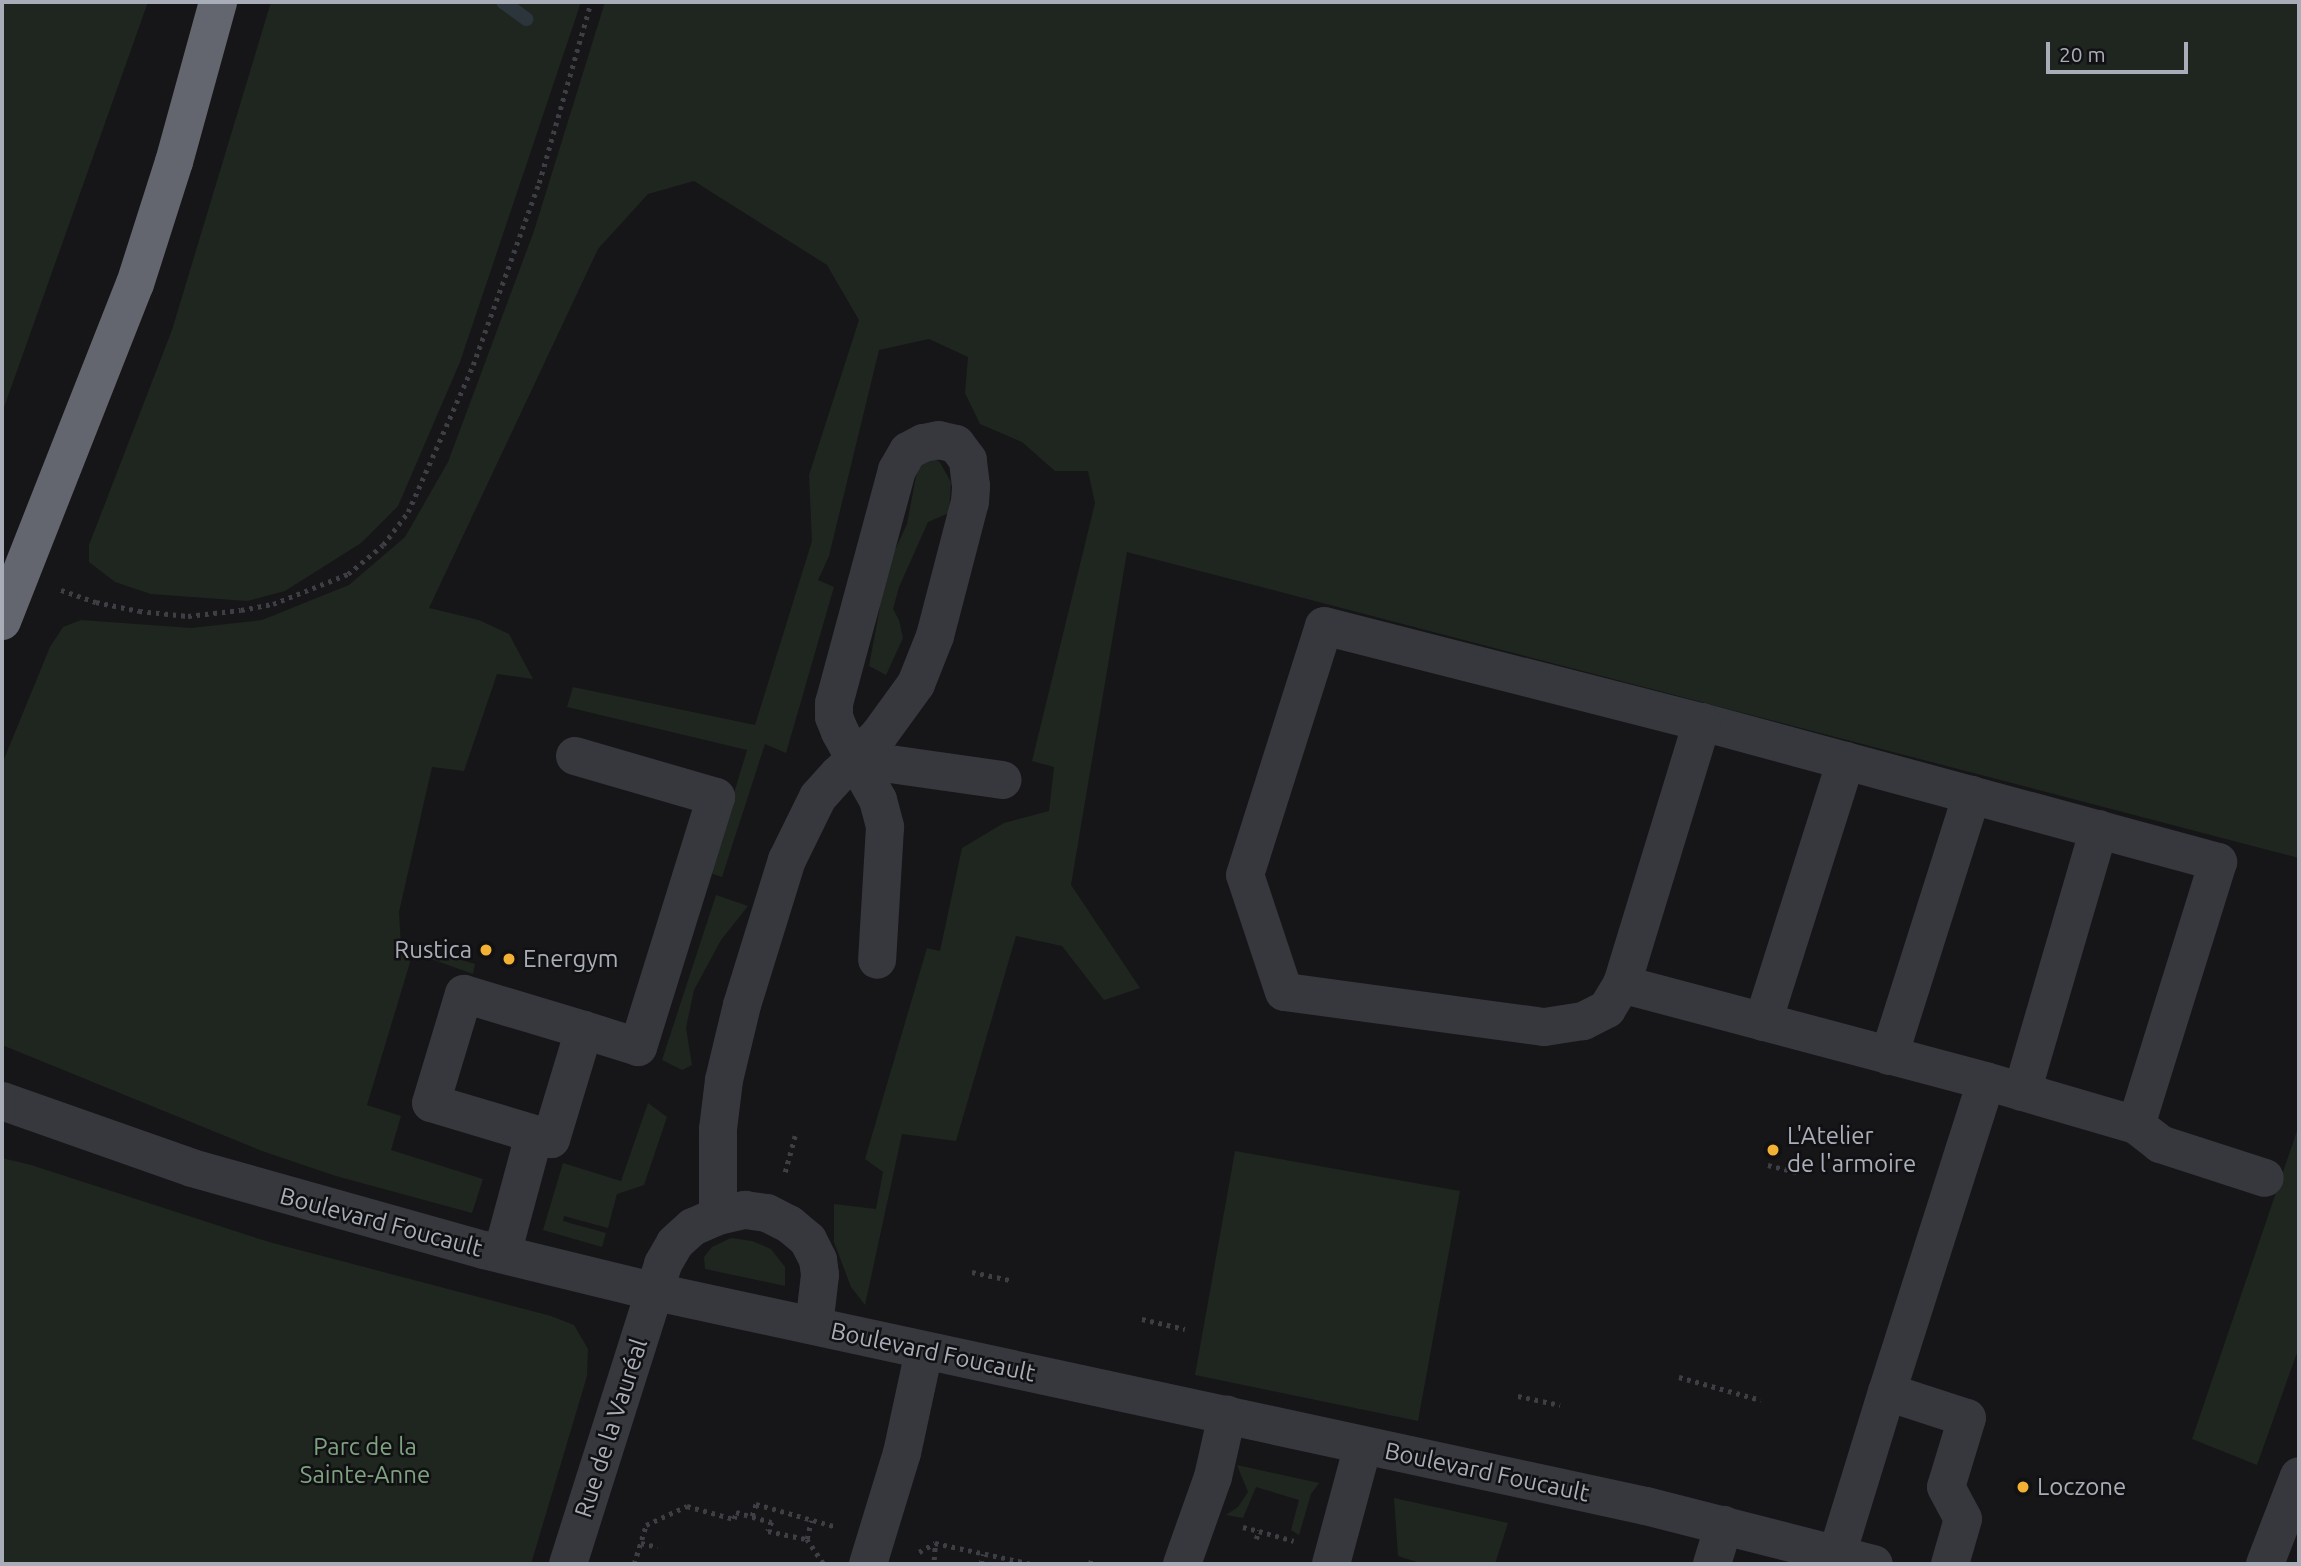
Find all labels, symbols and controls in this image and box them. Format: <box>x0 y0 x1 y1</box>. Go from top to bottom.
scale bar <box>2049 28 2191 72</box>
text: 20 m <box>2059 42 2106 66</box>
place label: Rustica <box>394 936 472 964</box>
marker: Rustica <box>478 942 494 958</box>
place label: Energym <box>523 945 619 973</box>
marker: Energym <box>501 951 517 967</box>
place label: L'Atelier de l'armoire <box>1787 1122 1916 1178</box>
marker: L'Atelier de l'armoire <box>1765 1142 1781 1158</box>
street label: Boulevard Foucault <box>277 1181 485 1263</box>
street label: Boulevard Foucault <box>828 1316 1038 1388</box>
street label: Rue de la Vauréal <box>569 1335 653 1521</box>
park label: Parc de la Sainte-Anne <box>300 1433 430 1489</box>
street label: Boulevard Foucault <box>1382 1436 1592 1508</box>
place label: Loczone <box>2037 1473 2126 1501</box>
marker: Loczone <box>2015 1479 2031 1495</box>

